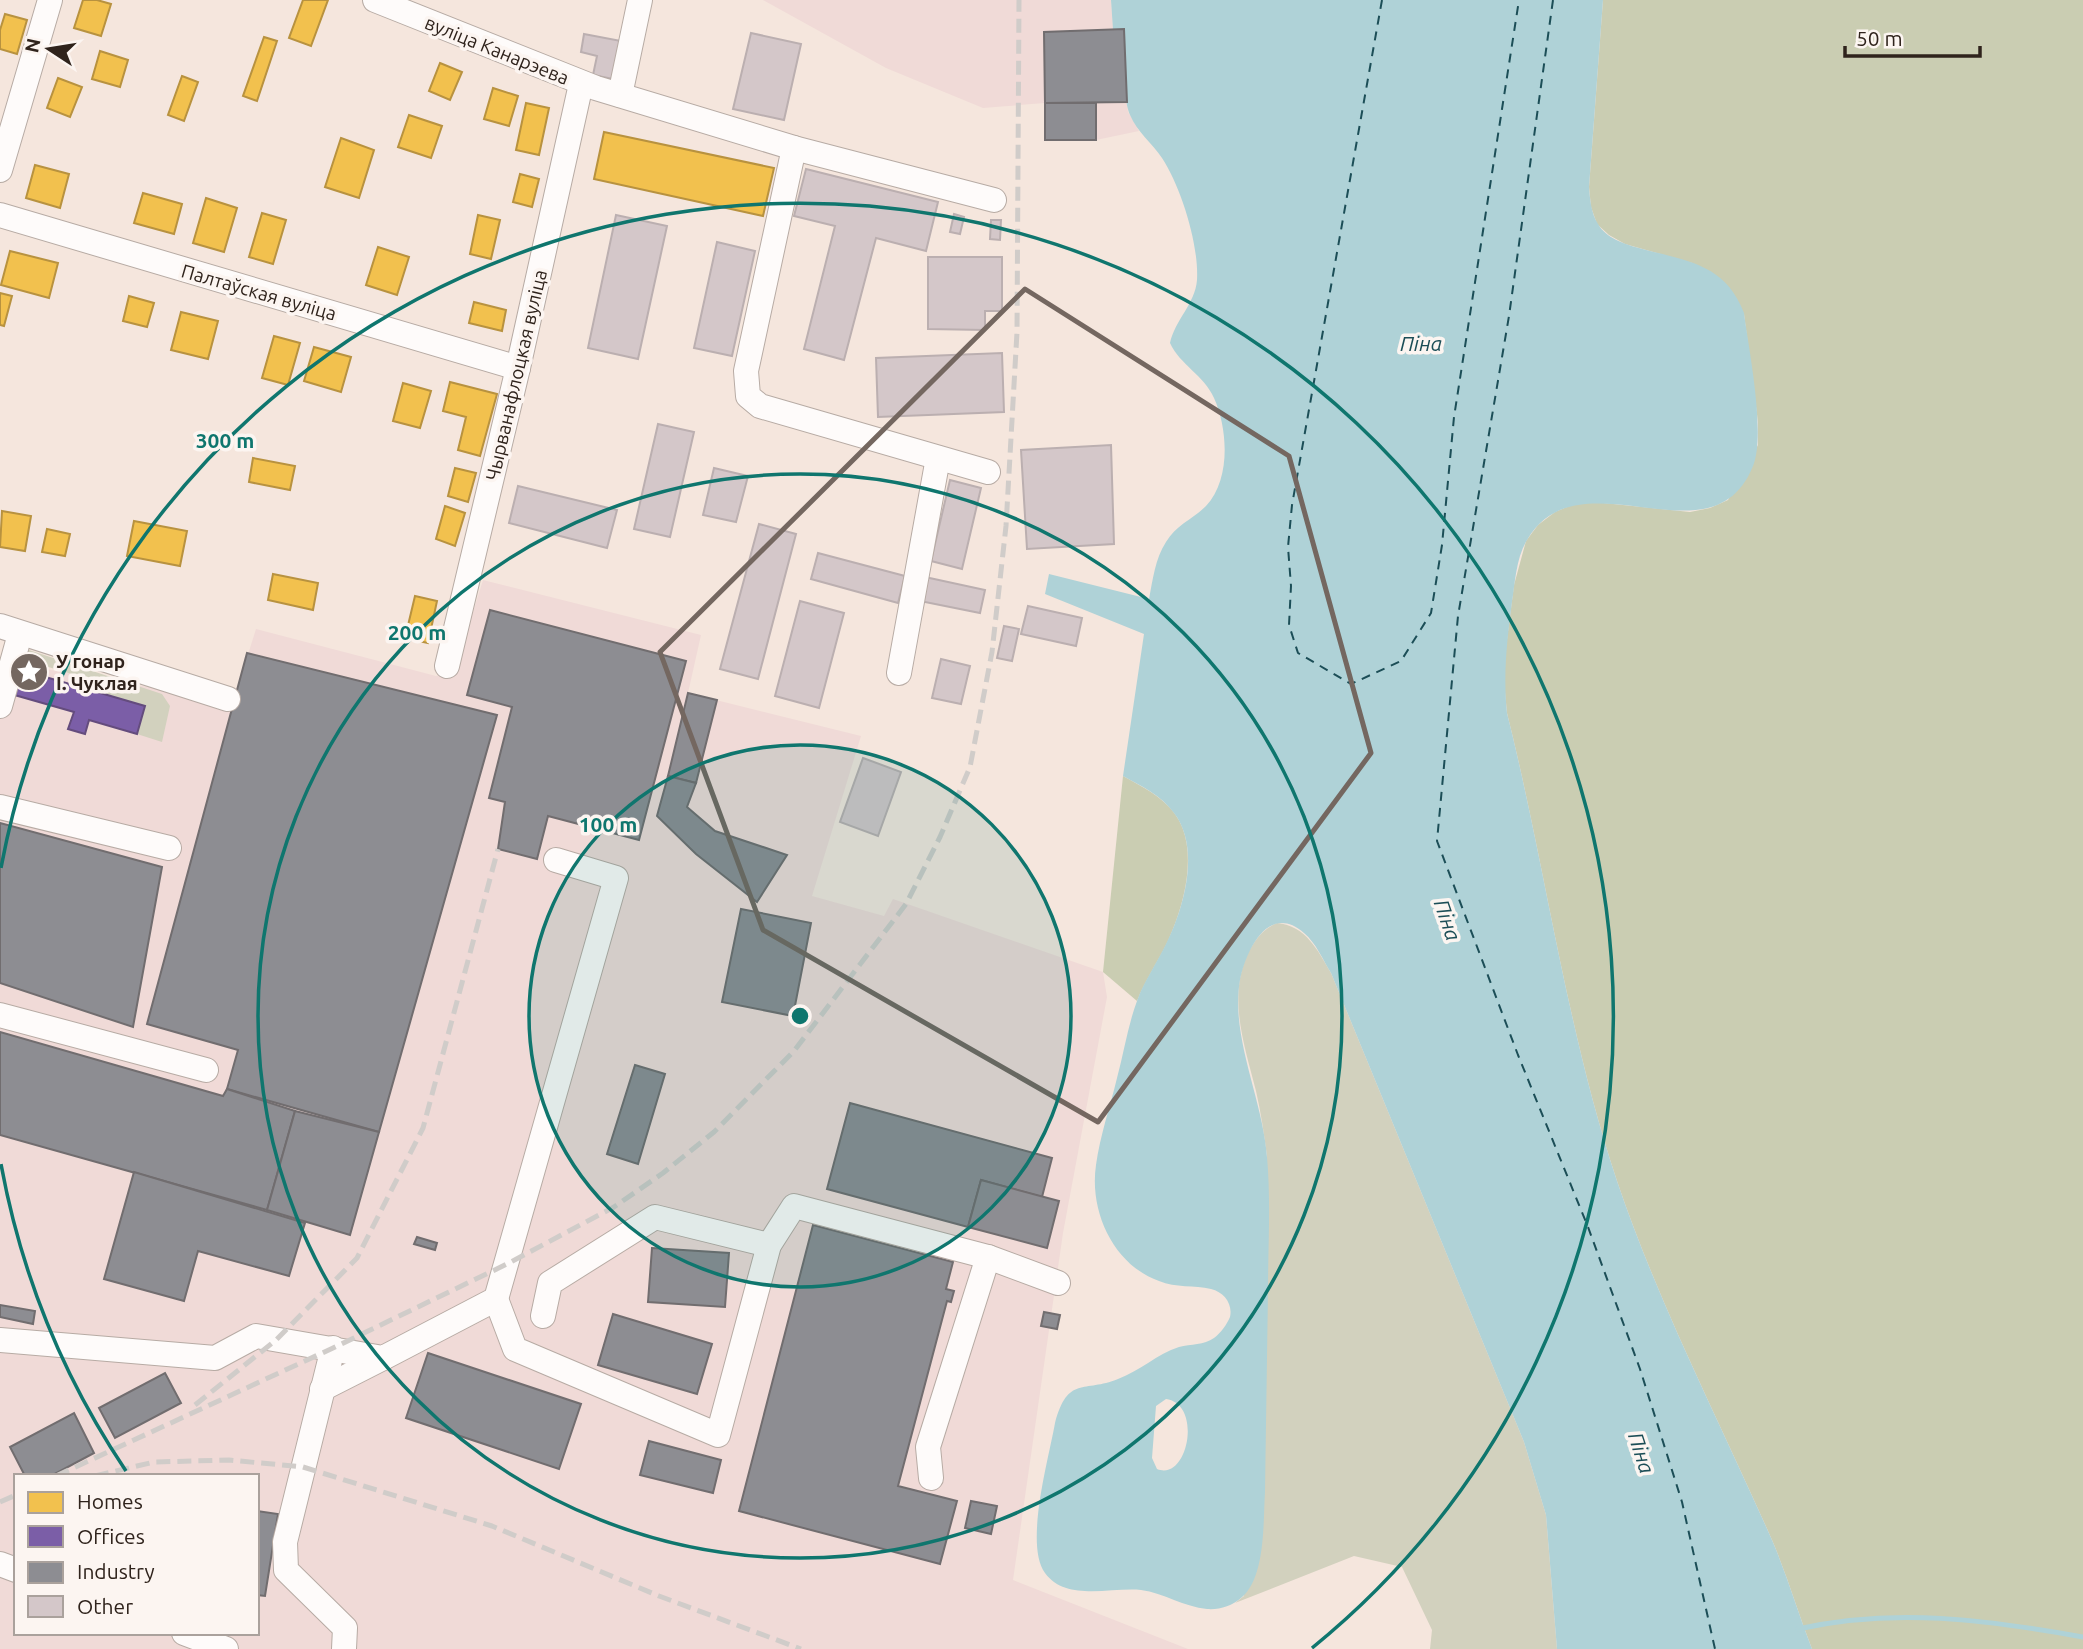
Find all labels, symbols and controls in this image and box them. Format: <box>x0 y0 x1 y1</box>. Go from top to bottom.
street label: вуліца Канарэева <box>422 11 572 89</box>
north arrow <box>14 14 84 84</box>
scale bar <box>1845 14 1980 58</box>
text: 50 m <box>1856 26 1903 50</box>
text: N <box>20 36 45 55</box>
street label: Палтаўская вуліца <box>179 259 339 325</box>
street label: Чырванафлоцкая вуліца <box>481 267 551 483</box>
water label: Піна <box>1400 331 1442 355</box>
text: 300 m <box>196 428 254 452</box>
text: 200 m <box>388 620 446 644</box>
place label: У гонар І. Чуклая <box>56 650 138 694</box>
place icon: У гонар І. Чуклая <box>8 651 50 693</box>
text: 100 m <box>579 812 637 836</box>
water label: Піна <box>1430 896 1466 943</box>
centre of rings <box>788 1004 812 1028</box>
water label: Піна <box>1624 1429 1660 1476</box>
legend <box>14 1474 259 1635</box>
text: Homes <box>77 1489 143 1513</box>
text: Offices <box>77 1524 145 1548</box>
text: Industry <box>77 1559 155 1583</box>
text: Other <box>77 1594 133 1618</box>

